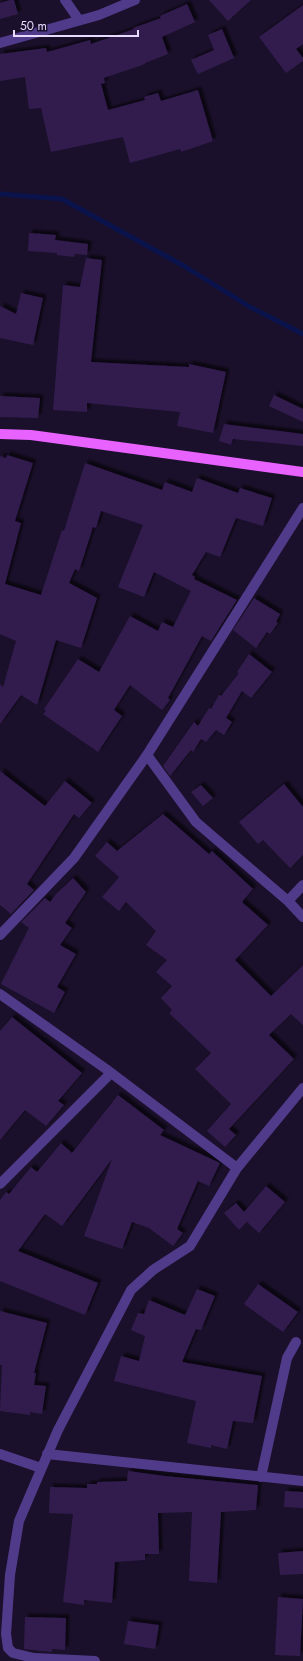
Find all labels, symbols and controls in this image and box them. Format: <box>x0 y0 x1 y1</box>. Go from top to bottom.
scale bar <box>14 12 138 38</box>
text: 50 m <box>20 17 47 35</box>

